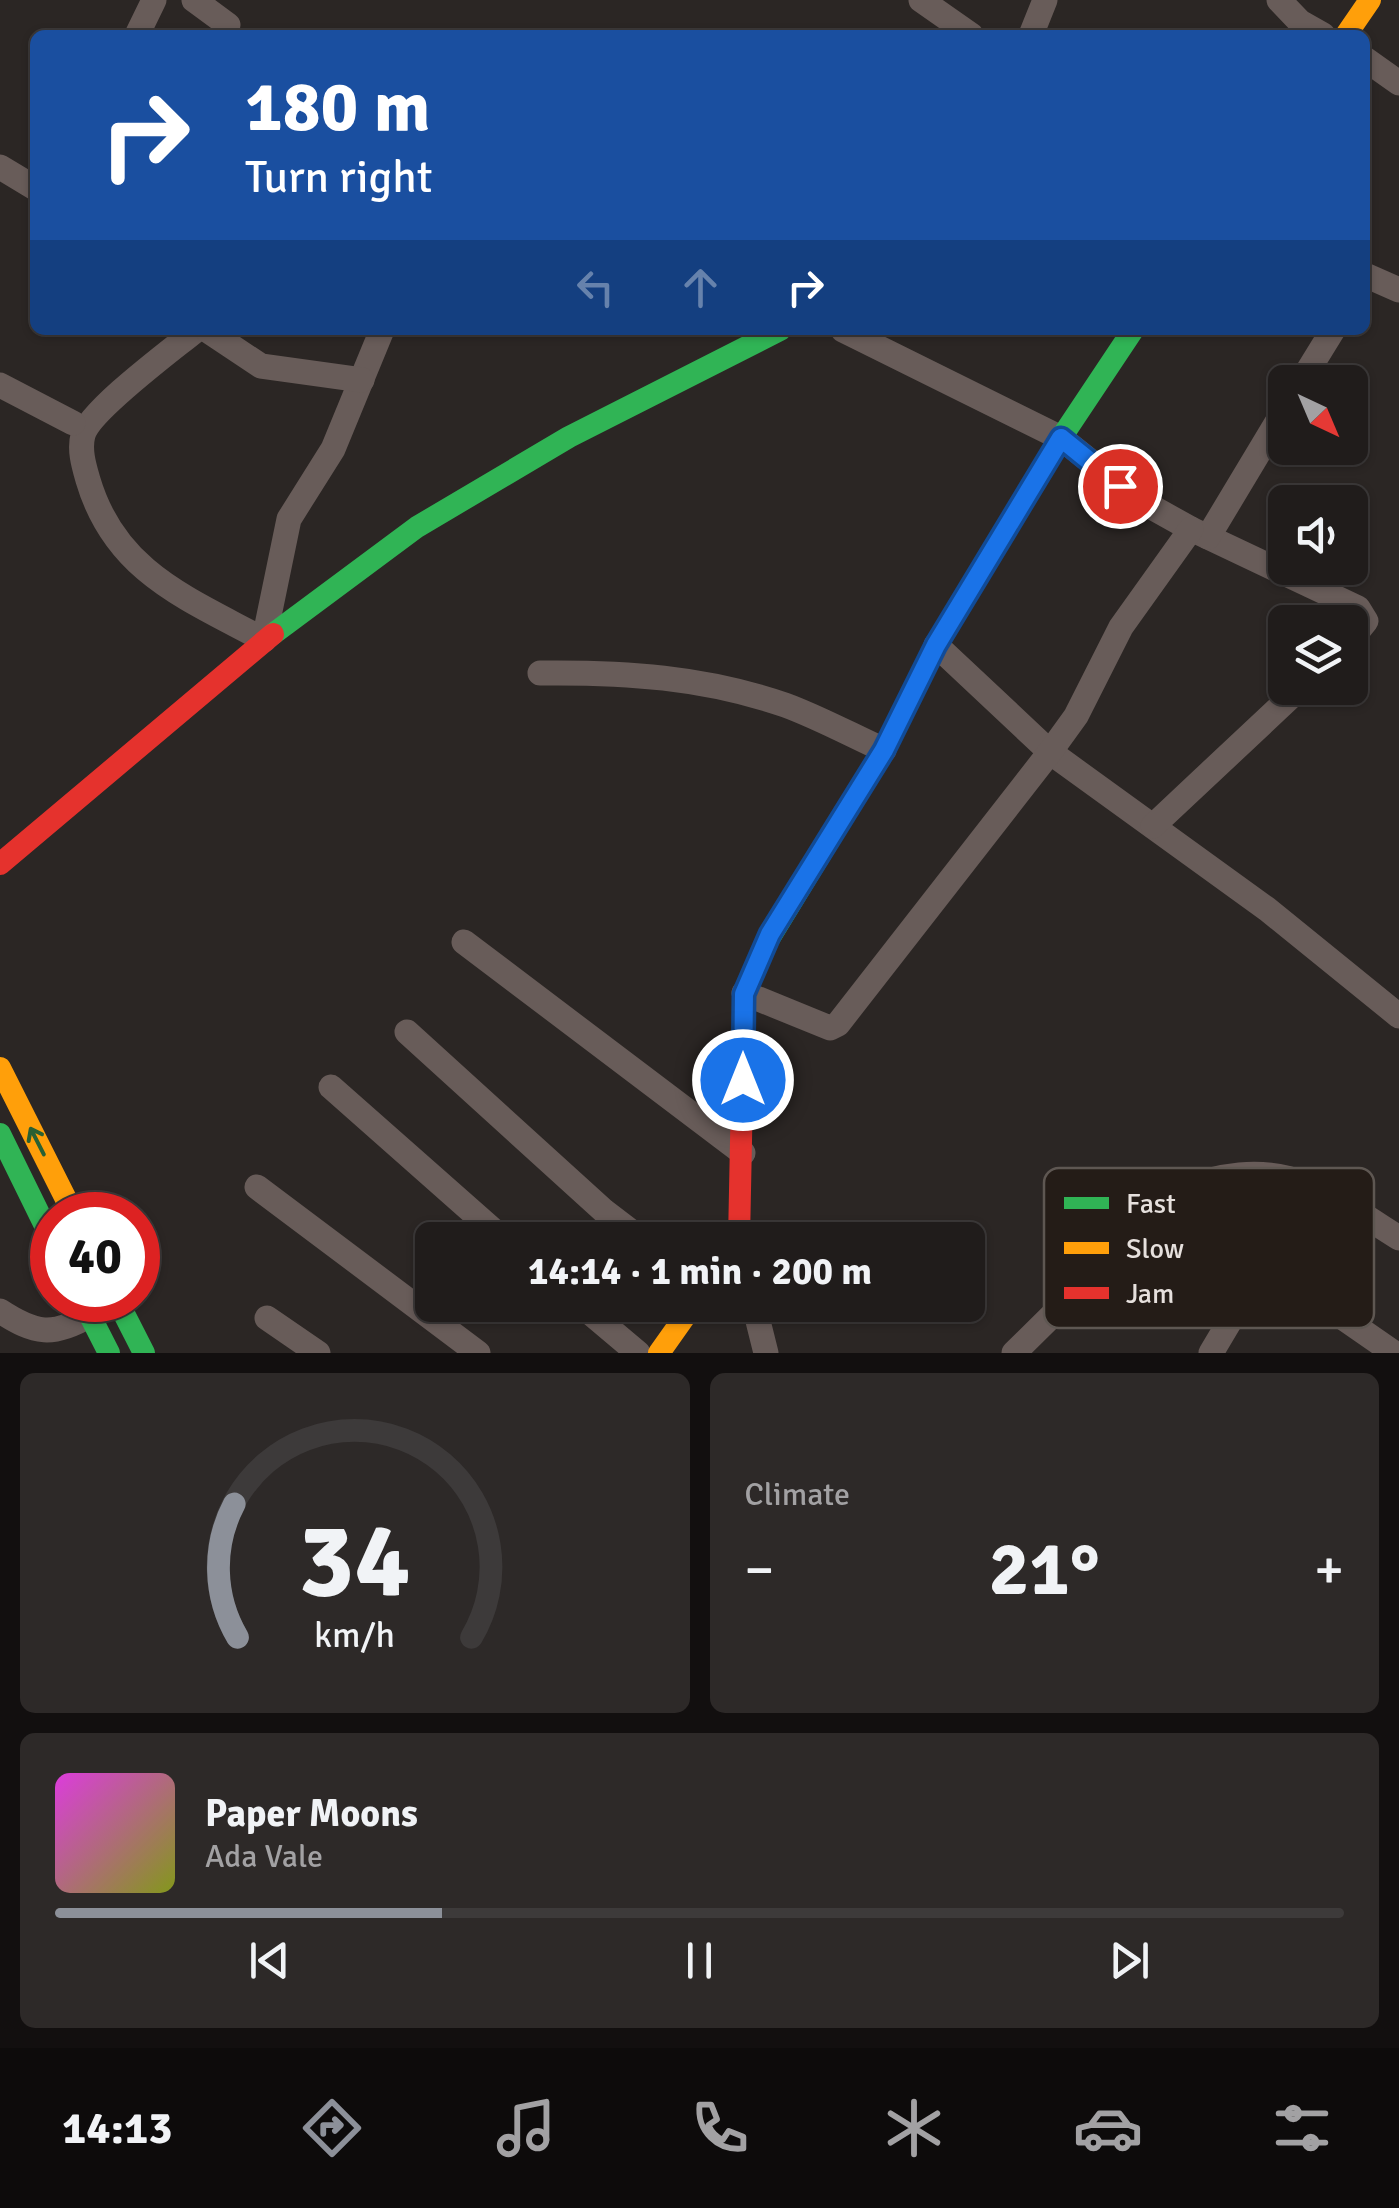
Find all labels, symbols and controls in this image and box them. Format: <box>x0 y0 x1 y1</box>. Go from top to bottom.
text: 180 m <box>245 64 430 150</box>
icon: right <box>80 70 210 200</box>
text: Turn right <box>245 150 433 205</box>
icon: left <box>568 260 623 315</box>
icon: ahead <box>673 260 728 315</box>
icon: right <box>778 260 833 315</box>
north arrow <box>1268 365 1368 465</box>
map controls <box>1268 365 1368 705</box>
pin <box>1078 444 1163 529</box>
icon: arrive <box>1093 459 1148 514</box>
button: sound <box>1268 485 1368 585</box>
button: layers <box>1268 605 1368 705</box>
position arrow <box>691 1028 795 1132</box>
one-way arrow <box>27 1127 46 1157</box>
legend <box>1044 1168 1374 1328</box>
text: Fast <box>1126 1187 1176 1221</box>
speed limit sign: 40 <box>30 1192 160 1322</box>
text: Slow <box>1126 1232 1184 1266</box>
text: 14:14 · 1 min · 200 m <box>528 1248 872 1295</box>
text: Jam <box>1126 1277 1174 1311</box>
text: Climate <box>745 1475 850 1514</box>
text: 34 <box>299 1497 411 1625</box>
text: 21° <box>989 1523 1100 1616</box>
text: − <box>745 1536 774 1604</box>
text: + <box>1314 1536 1344 1604</box>
text: km/h <box>314 1613 395 1657</box>
text: Paper Moons <box>205 1790 418 1837</box>
text: Ada Vale <box>205 1837 323 1876</box>
icon: previous <box>242 1933 297 1988</box>
icon: pause <box>672 1933 727 1988</box>
icon: next <box>1102 1933 1157 1988</box>
icon: directions <box>297 2093 367 2163</box>
icon: music <box>491 2093 561 2163</box>
icon: phone <box>685 2093 755 2163</box>
icon: climate <box>879 2093 949 2163</box>
icon: car <box>1073 2093 1143 2163</box>
icon: filters <box>1267 2093 1337 2163</box>
text: 14:13 <box>62 2101 172 2156</box>

